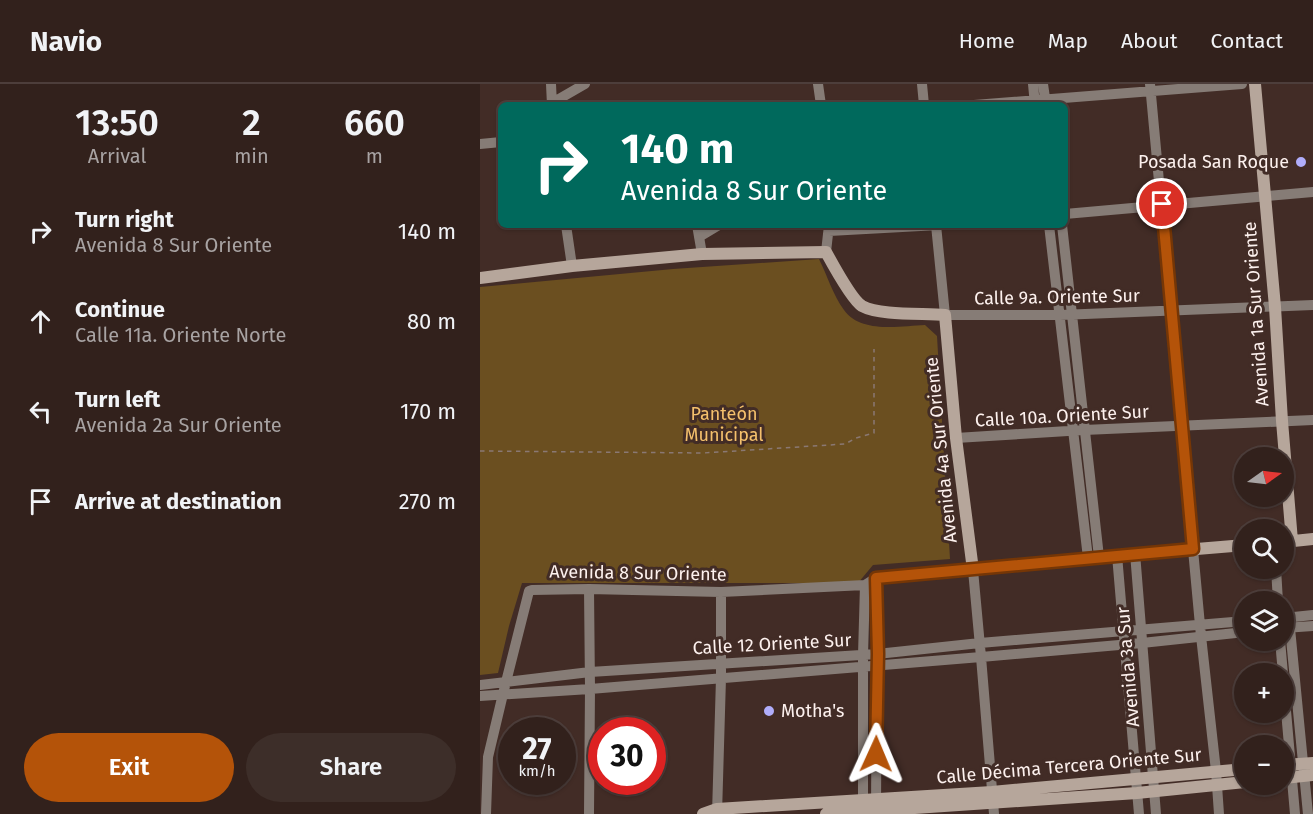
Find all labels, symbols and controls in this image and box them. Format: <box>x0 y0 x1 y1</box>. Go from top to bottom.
text: Navio <box>30 25 102 58</box>
text: Home <box>959 28 1015 54</box>
text: Map <box>1048 28 1088 54</box>
text: About <box>1121 28 1178 54</box>
text: Contact <box>1211 28 1283 54</box>
text: 13:50 <box>75 101 159 145</box>
text: 2 <box>242 101 261 145</box>
text: 660 <box>344 101 405 145</box>
text: 140 m <box>621 124 734 174</box>
icon: right <box>522 126 600 204</box>
text: Arrival <box>88 144 146 168</box>
text: min <box>234 144 269 168</box>
text: m <box>366 144 383 168</box>
place label: Posada San Roque <box>1138 151 1289 173</box>
marker: Posada San Roque <box>1294 155 1308 169</box>
text: Avenida 8 Sur Oriente <box>621 175 887 207</box>
pin <box>1136 178 1187 229</box>
icon: arrive <box>1145 187 1178 220</box>
text: Turn right <box>75 206 174 233</box>
icon: right <box>24 215 57 248</box>
text: 140 m <box>398 218 456 245</box>
street label: Avenida 1a Sur Oriente <box>1239 221 1273 407</box>
text: Avenida 8 Sur Oriente <box>75 233 272 257</box>
street label: Calle 9a. Oriente Sur <box>974 285 1140 309</box>
text: Continue <box>75 296 165 323</box>
icon: ahead <box>24 305 57 338</box>
text: 80 m <box>407 308 456 335</box>
text: Calle 11a. Oriente Norte <box>75 323 286 347</box>
street label: Avenida 4a Sur Oriente <box>920 356 962 544</box>
text: Turn left <box>75 386 160 413</box>
icon: left <box>24 395 57 428</box>
text: 170 m <box>400 398 456 425</box>
street label: Calle 10a. Oriente Sur <box>974 400 1150 432</box>
park label: Panteón Municipal <box>684 403 764 446</box>
text: Avenida 2a Sur Oriente <box>75 413 282 437</box>
north arrow <box>1234 447 1294 507</box>
map controls <box>1234 447 1294 795</box>
icon: arrive <box>24 485 57 518</box>
text: Arrive at destination <box>75 488 282 515</box>
text: 270 m <box>399 488 456 515</box>
button: search <box>1234 519 1294 579</box>
street label: Avenida 8 Sur Oriente <box>549 560 727 586</box>
button: layers <box>1234 591 1294 651</box>
street label: Avenida 3a Sur <box>1112 606 1144 728</box>
street label: Calle 12 Oriente Sur <box>692 629 852 659</box>
button: + <box>1234 663 1294 723</box>
place label: Motha's <box>781 700 844 722</box>
marker: Motha's <box>762 704 776 718</box>
speed limit sign: 30 <box>588 717 666 795</box>
position arrow <box>844 722 908 786</box>
text: 27 <box>522 731 552 767</box>
button: Exit <box>24 733 234 802</box>
button: Share <box>246 733 456 802</box>
button: − <box>1234 735 1294 795</box>
street label: Calle Décima Tercera Oriente Sur <box>936 743 1202 789</box>
text: km/h <box>518 762 556 780</box>

